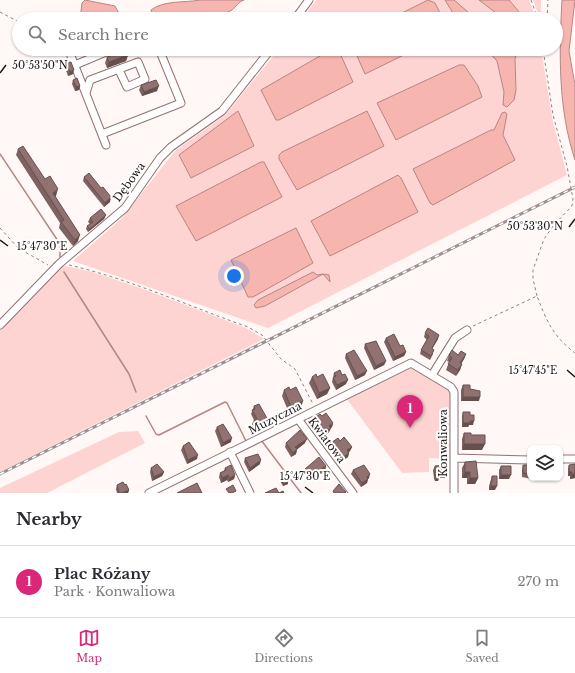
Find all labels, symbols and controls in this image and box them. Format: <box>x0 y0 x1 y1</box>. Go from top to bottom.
search box <box>12 12 563 56</box>
icon: search <box>26 23 48 45</box>
text: Search here <box>58 25 149 44</box>
text: 50°53'50"N <box>12 59 68 72</box>
street label: Dębowa <box>110 159 149 205</box>
text: 50°53'30"N <box>507 220 563 233</box>
text: 15°47'30"E <box>17 240 67 253</box>
your location <box>224 266 244 286</box>
text: 15°47'45"E <box>509 364 557 377</box>
pin: 1 <box>397 395 423 428</box>
street label: Muzyczna <box>246 398 305 437</box>
street label: Konwaliowa <box>436 408 450 477</box>
street label: Kwiatowa <box>305 414 349 466</box>
map controls <box>527 445 563 481</box>
button: layers <box>527 445 563 481</box>
text: 15°47'30"E <box>280 470 330 483</box>
text: Nearby <box>16 509 82 530</box>
text: Plac Różany <box>54 564 150 583</box>
text: 1 <box>26 573 32 590</box>
text: 270 m <box>518 573 559 590</box>
text: Park · Konwaliowa <box>54 583 175 600</box>
tab: Map <box>76 627 102 665</box>
tab: Directions <box>254 627 313 665</box>
tab: Saved <box>466 627 499 665</box>

